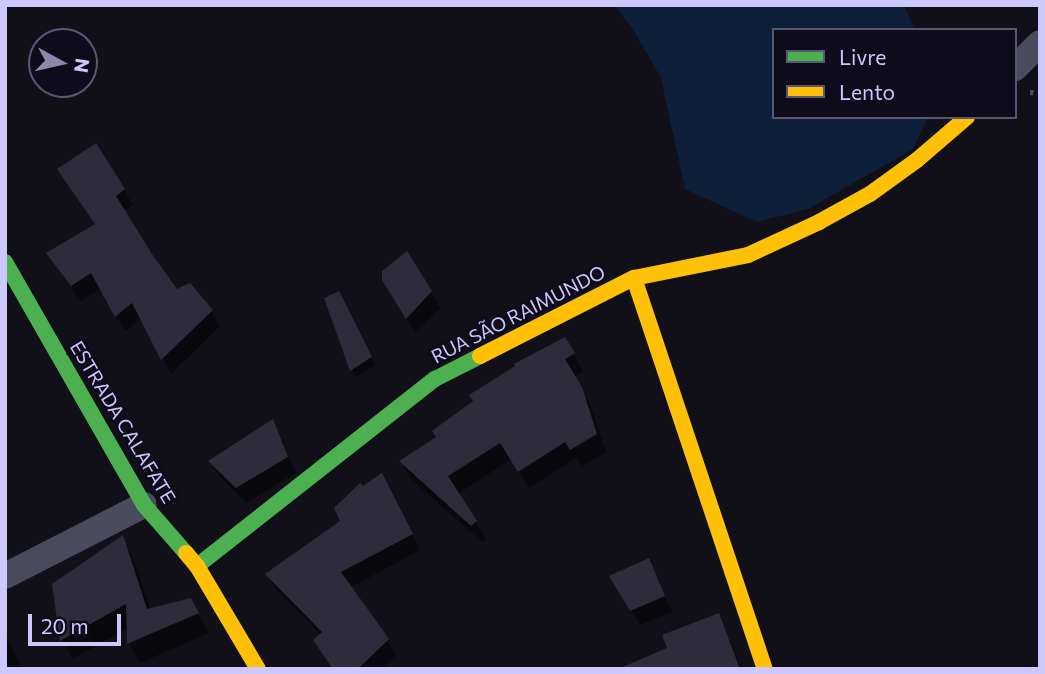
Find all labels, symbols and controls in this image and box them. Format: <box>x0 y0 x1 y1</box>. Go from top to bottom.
north arrow <box>28 28 98 98</box>
legend <box>772 28 1017 119</box>
text: Livre <box>839 44 886 69</box>
text: N <box>70 57 95 74</box>
text: Lento <box>839 79 895 104</box>
street label: RUA SÃO RAIMUNDO <box>427 260 609 368</box>
street label: ESTRADA CALAFATE <box>65 337 181 507</box>
scale bar <box>32 600 124 644</box>
text: 20 m <box>41 613 89 638</box>

